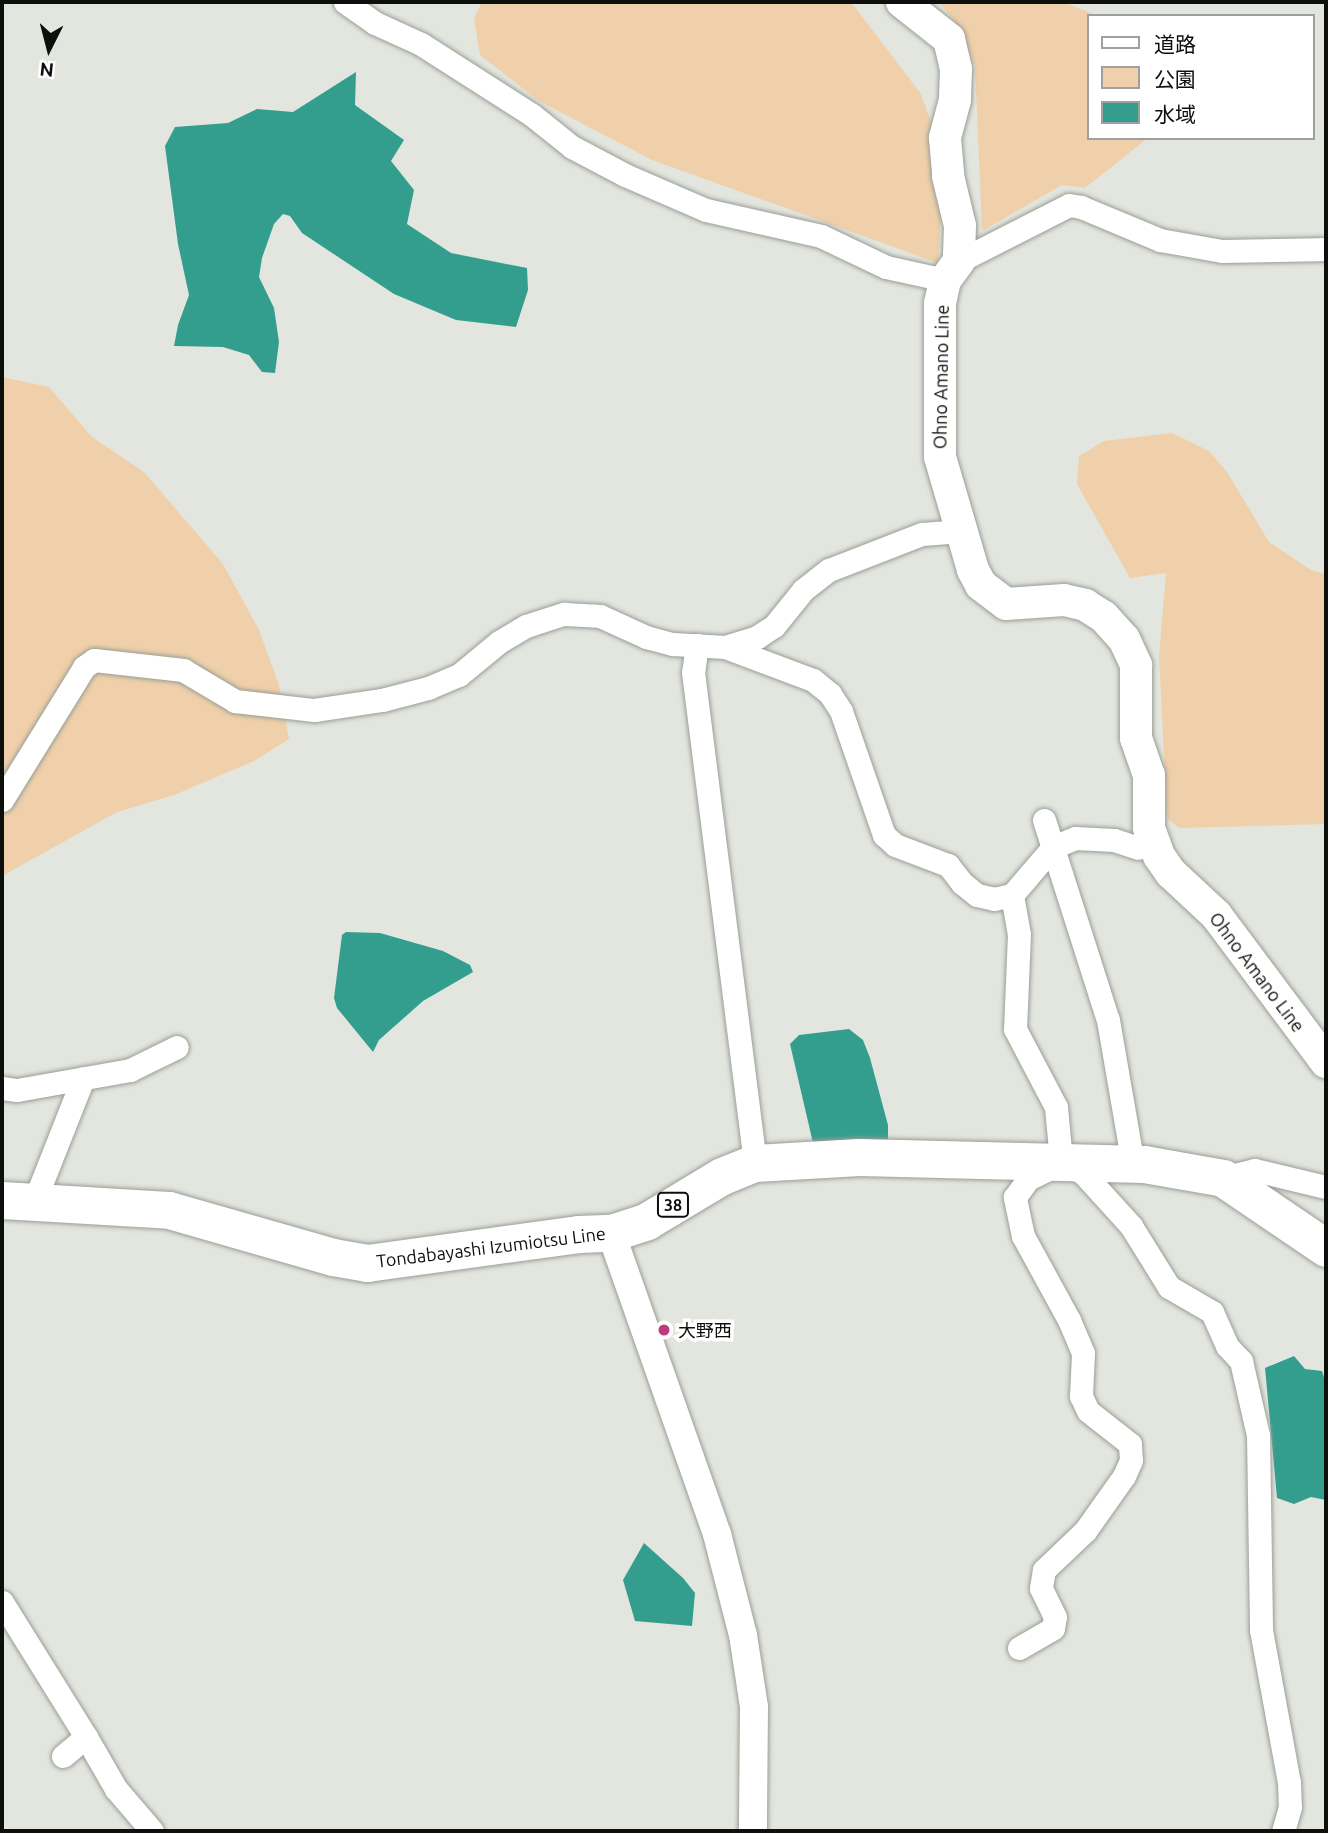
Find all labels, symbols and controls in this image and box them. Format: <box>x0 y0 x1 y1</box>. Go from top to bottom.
north arrow <box>14 14 84 84</box>
legend <box>1086 14 1314 140</box>
text: 道路 <box>1154 32 1196 56</box>
text: N <box>39 58 55 82</box>
text: 公園 <box>1154 67 1196 91</box>
text: 水域 <box>1154 102 1196 126</box>
street label: Ohno Amano Line <box>929 305 953 449</box>
street label: Ohno Amano Line <box>1205 908 1309 1036</box>
road number: 38 <box>656 1192 690 1218</box>
street label: Tondabayashi Izumiotsu Line <box>375 1222 607 1272</box>
place label: 大野西 <box>678 1319 732 1341</box>
marker: 大野西 <box>656 1322 672 1338</box>

